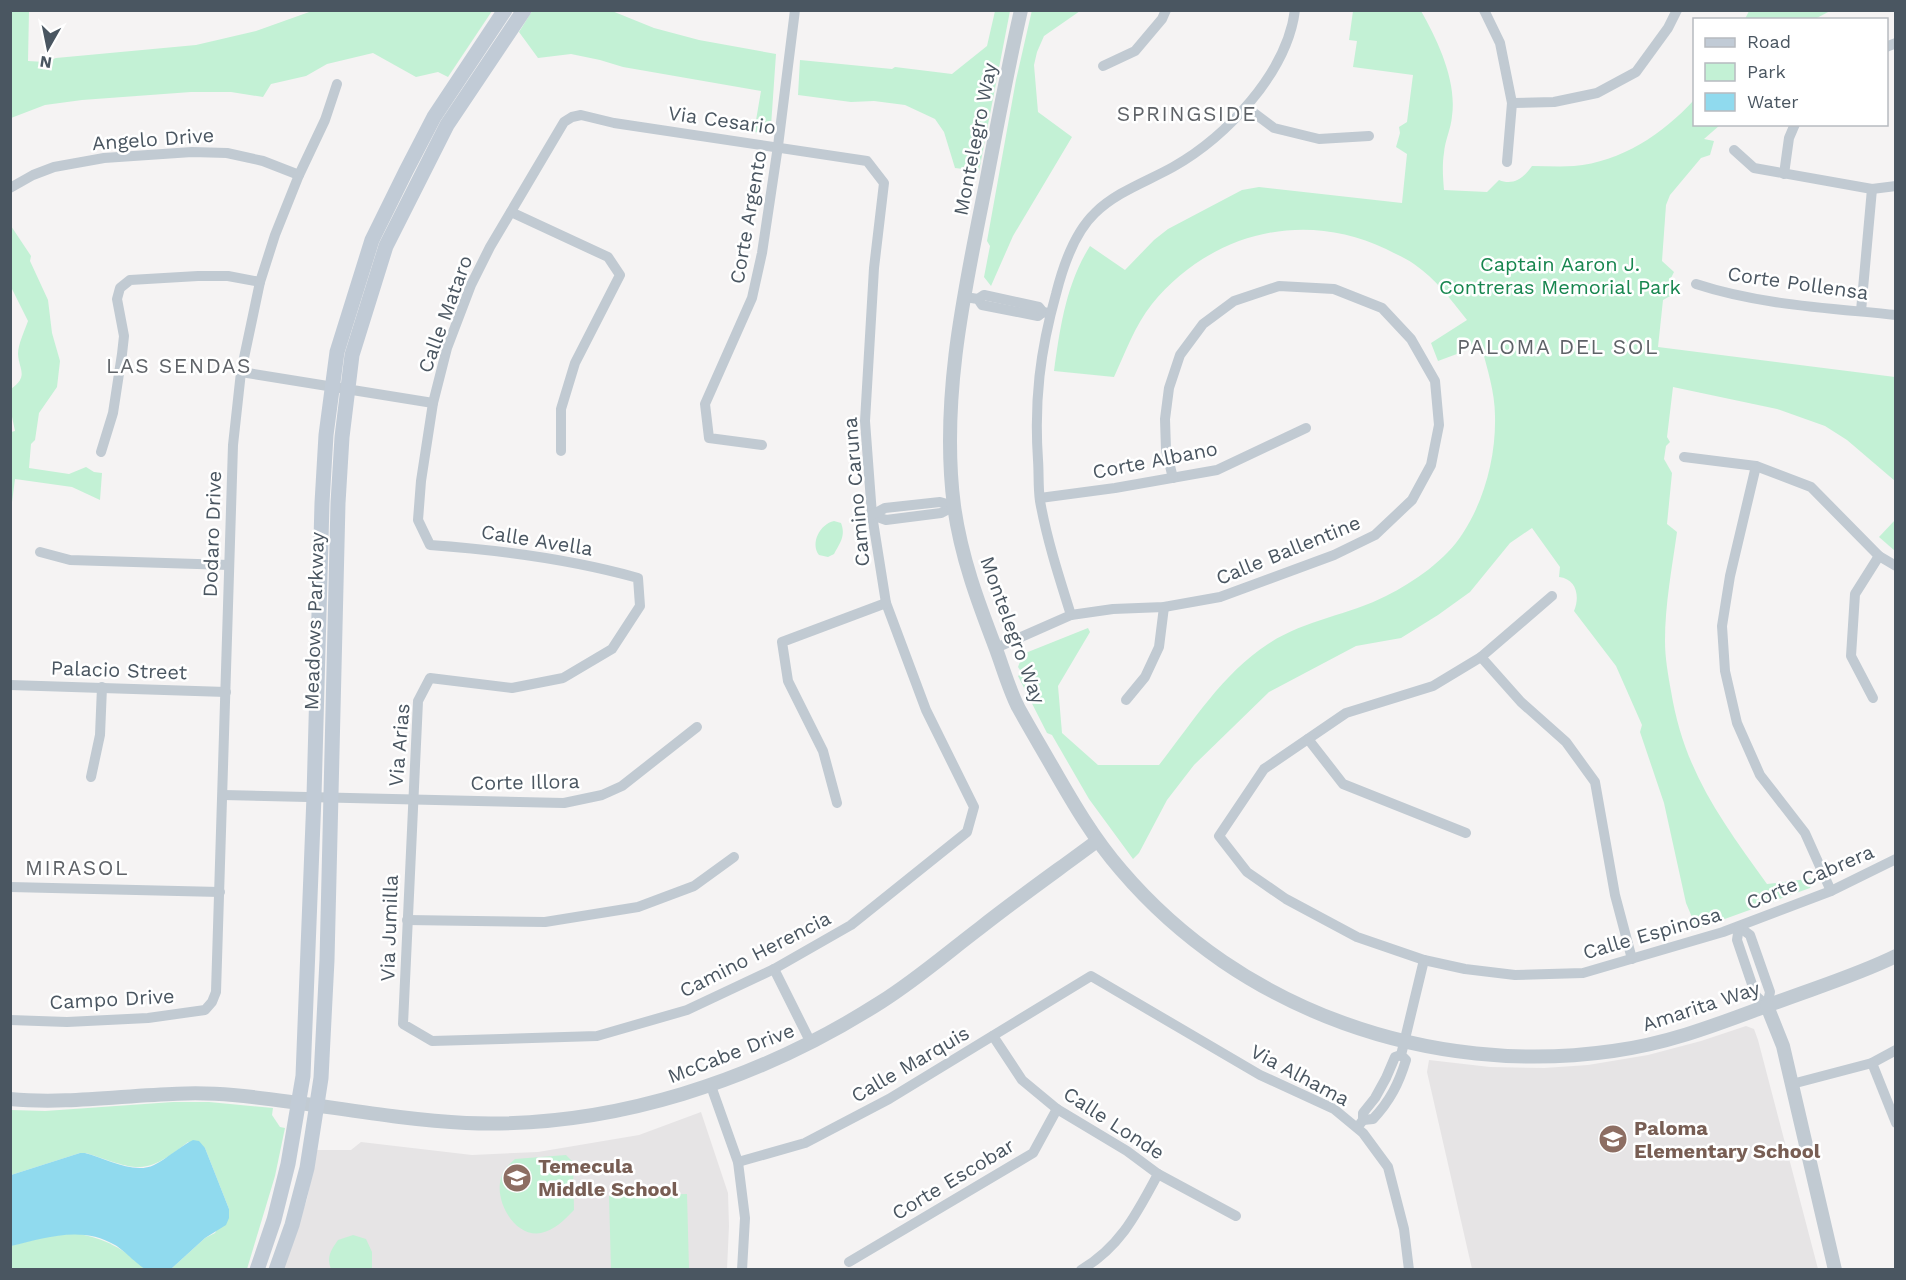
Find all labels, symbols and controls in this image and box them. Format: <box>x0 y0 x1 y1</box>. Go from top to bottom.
north arrow <box>18 18 78 78</box>
legend <box>1693 18 1888 126</box>
text: Road <box>1747 31 1791 52</box>
text: N <box>38 52 53 73</box>
street label: Montelegro Way <box>948 60 1002 217</box>
text: Park <box>1747 61 1786 82</box>
text: Water <box>1747 91 1799 112</box>
street label: Via Cesario <box>667 101 777 139</box>
district label: SPRINGSIDE <box>1117 101 1257 126</box>
street label: Angelo Drive <box>91 123 215 155</box>
street label: Corte Argento <box>724 148 772 286</box>
street label: Calle Mataro <box>413 252 477 376</box>
park label: Captain Aaron J. Contreras Memorial Park <box>1439 252 1681 299</box>
street label: Corte Pollensa <box>1726 261 1870 305</box>
district label: PALOMA DEL SOL <box>1457 334 1659 359</box>
district label: LAS SENDAS <box>106 353 252 378</box>
street label: Camino Caruna <box>838 416 874 568</box>
street label: Corte Albano <box>1090 436 1220 484</box>
street label: Dodaro Drive <box>198 470 226 598</box>
street label: Calle Ballentine <box>1212 510 1364 590</box>
street label: Calle Avella <box>479 519 595 561</box>
street label: Meadows Parkway <box>299 531 329 711</box>
street label: Montelegro Way <box>975 553 1051 708</box>
street label: Palacio Street <box>50 656 188 684</box>
street label: Via Arias <box>383 702 415 788</box>
street label: Corte Illora <box>470 769 580 795</box>
street label: Corte Cabrera <box>1743 839 1877 915</box>
district label: MIRASOL <box>25 855 129 880</box>
street label: Via Jumilla <box>375 874 403 982</box>
street label: Calle Espinosa <box>1580 902 1724 964</box>
street label: Camino Herencia <box>675 906 835 1002</box>
street label: Amarita Way <box>1639 976 1763 1036</box>
street label: Campo Drive <box>49 984 175 1014</box>
street label: McCabe Drive <box>664 1018 798 1088</box>
street label: Calle Marquis <box>847 1020 973 1108</box>
street label: Via Alhama <box>1246 1039 1354 1111</box>
street label: Calle Londe <box>1059 1081 1169 1165</box>
place label: Paloma Elementary School <box>1634 1116 1821 1163</box>
school or university icon: Paloma Elementary School <box>1597 1123 1629 1155</box>
street label: Corte Escobar <box>887 1133 1019 1225</box>
place label: Temecula Middle School <box>538 1154 679 1201</box>
school or university icon: Temecula Middle School <box>501 1162 533 1194</box>

